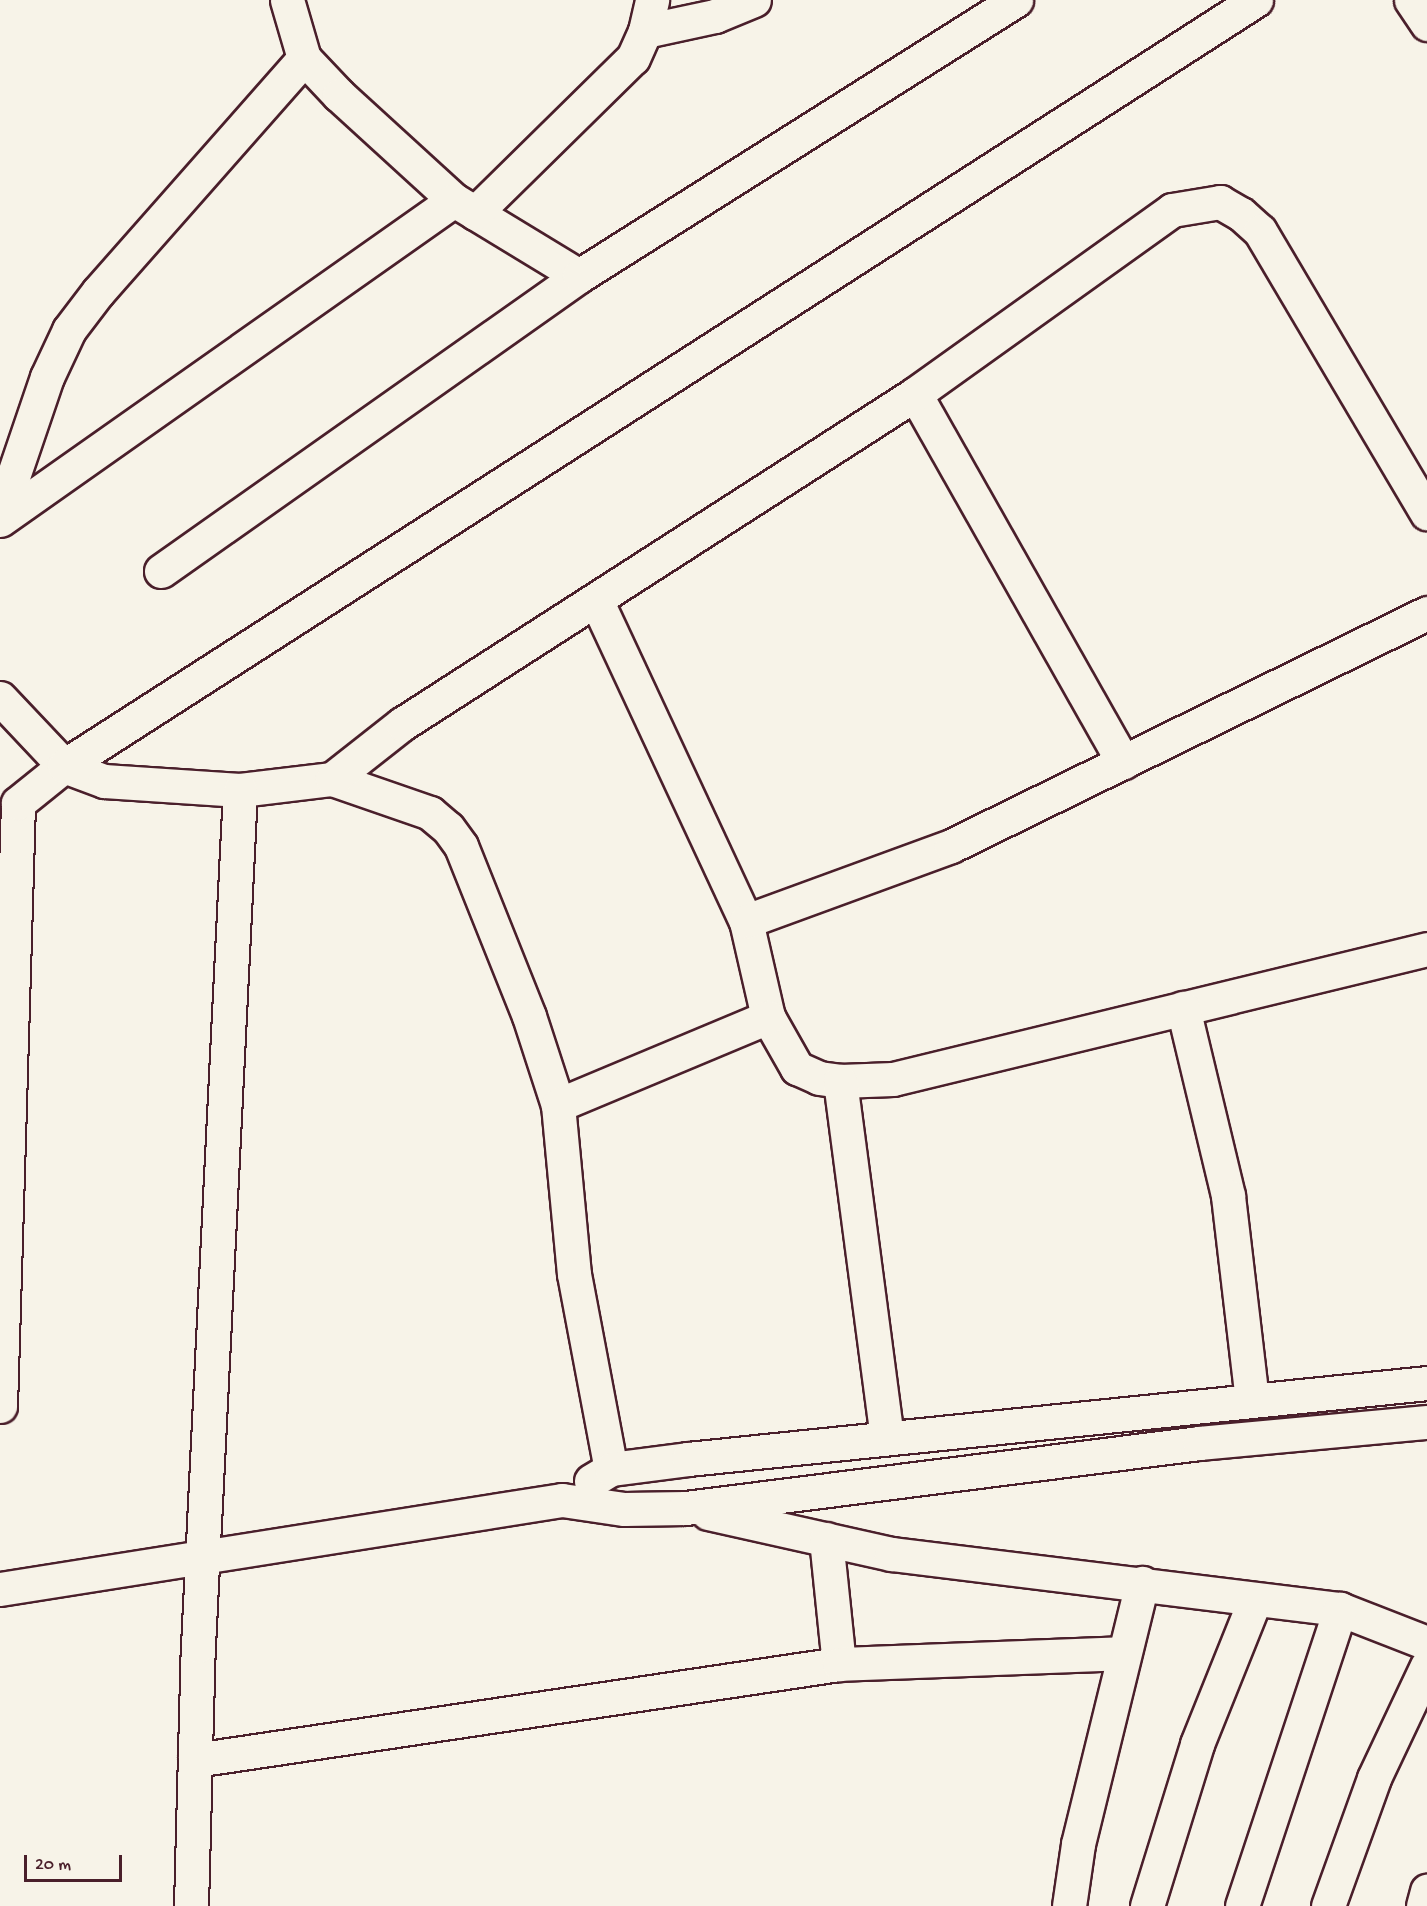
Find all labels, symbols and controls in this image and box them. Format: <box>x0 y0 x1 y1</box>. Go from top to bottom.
scale bar <box>27 1843 124 1881</box>
text: 20 m <box>35 1855 71 1876</box>

